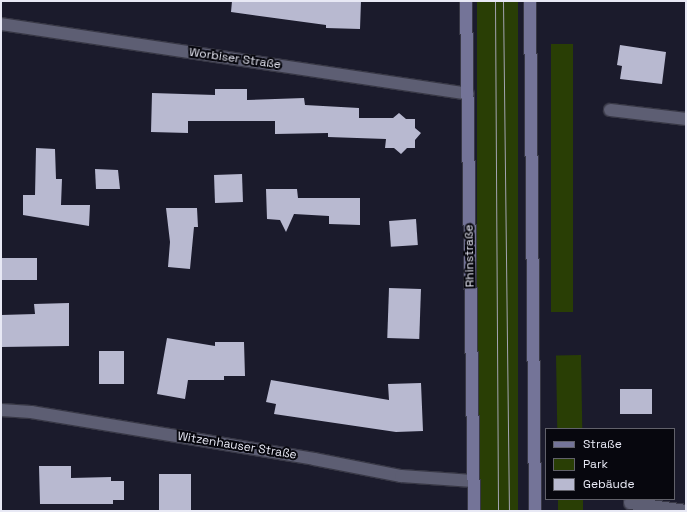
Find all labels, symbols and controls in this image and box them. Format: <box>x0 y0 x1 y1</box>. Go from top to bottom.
street label: Worbiser Straße <box>188 45 282 73</box>
street label: Rhinstraße <box>462 224 478 288</box>
legend <box>545 428 675 500</box>
street label: Witzenhauser Straße <box>176 429 298 463</box>
text: Straße <box>583 436 622 452</box>
text: Park <box>583 456 608 472</box>
text: Gebäude <box>583 476 635 492</box>

